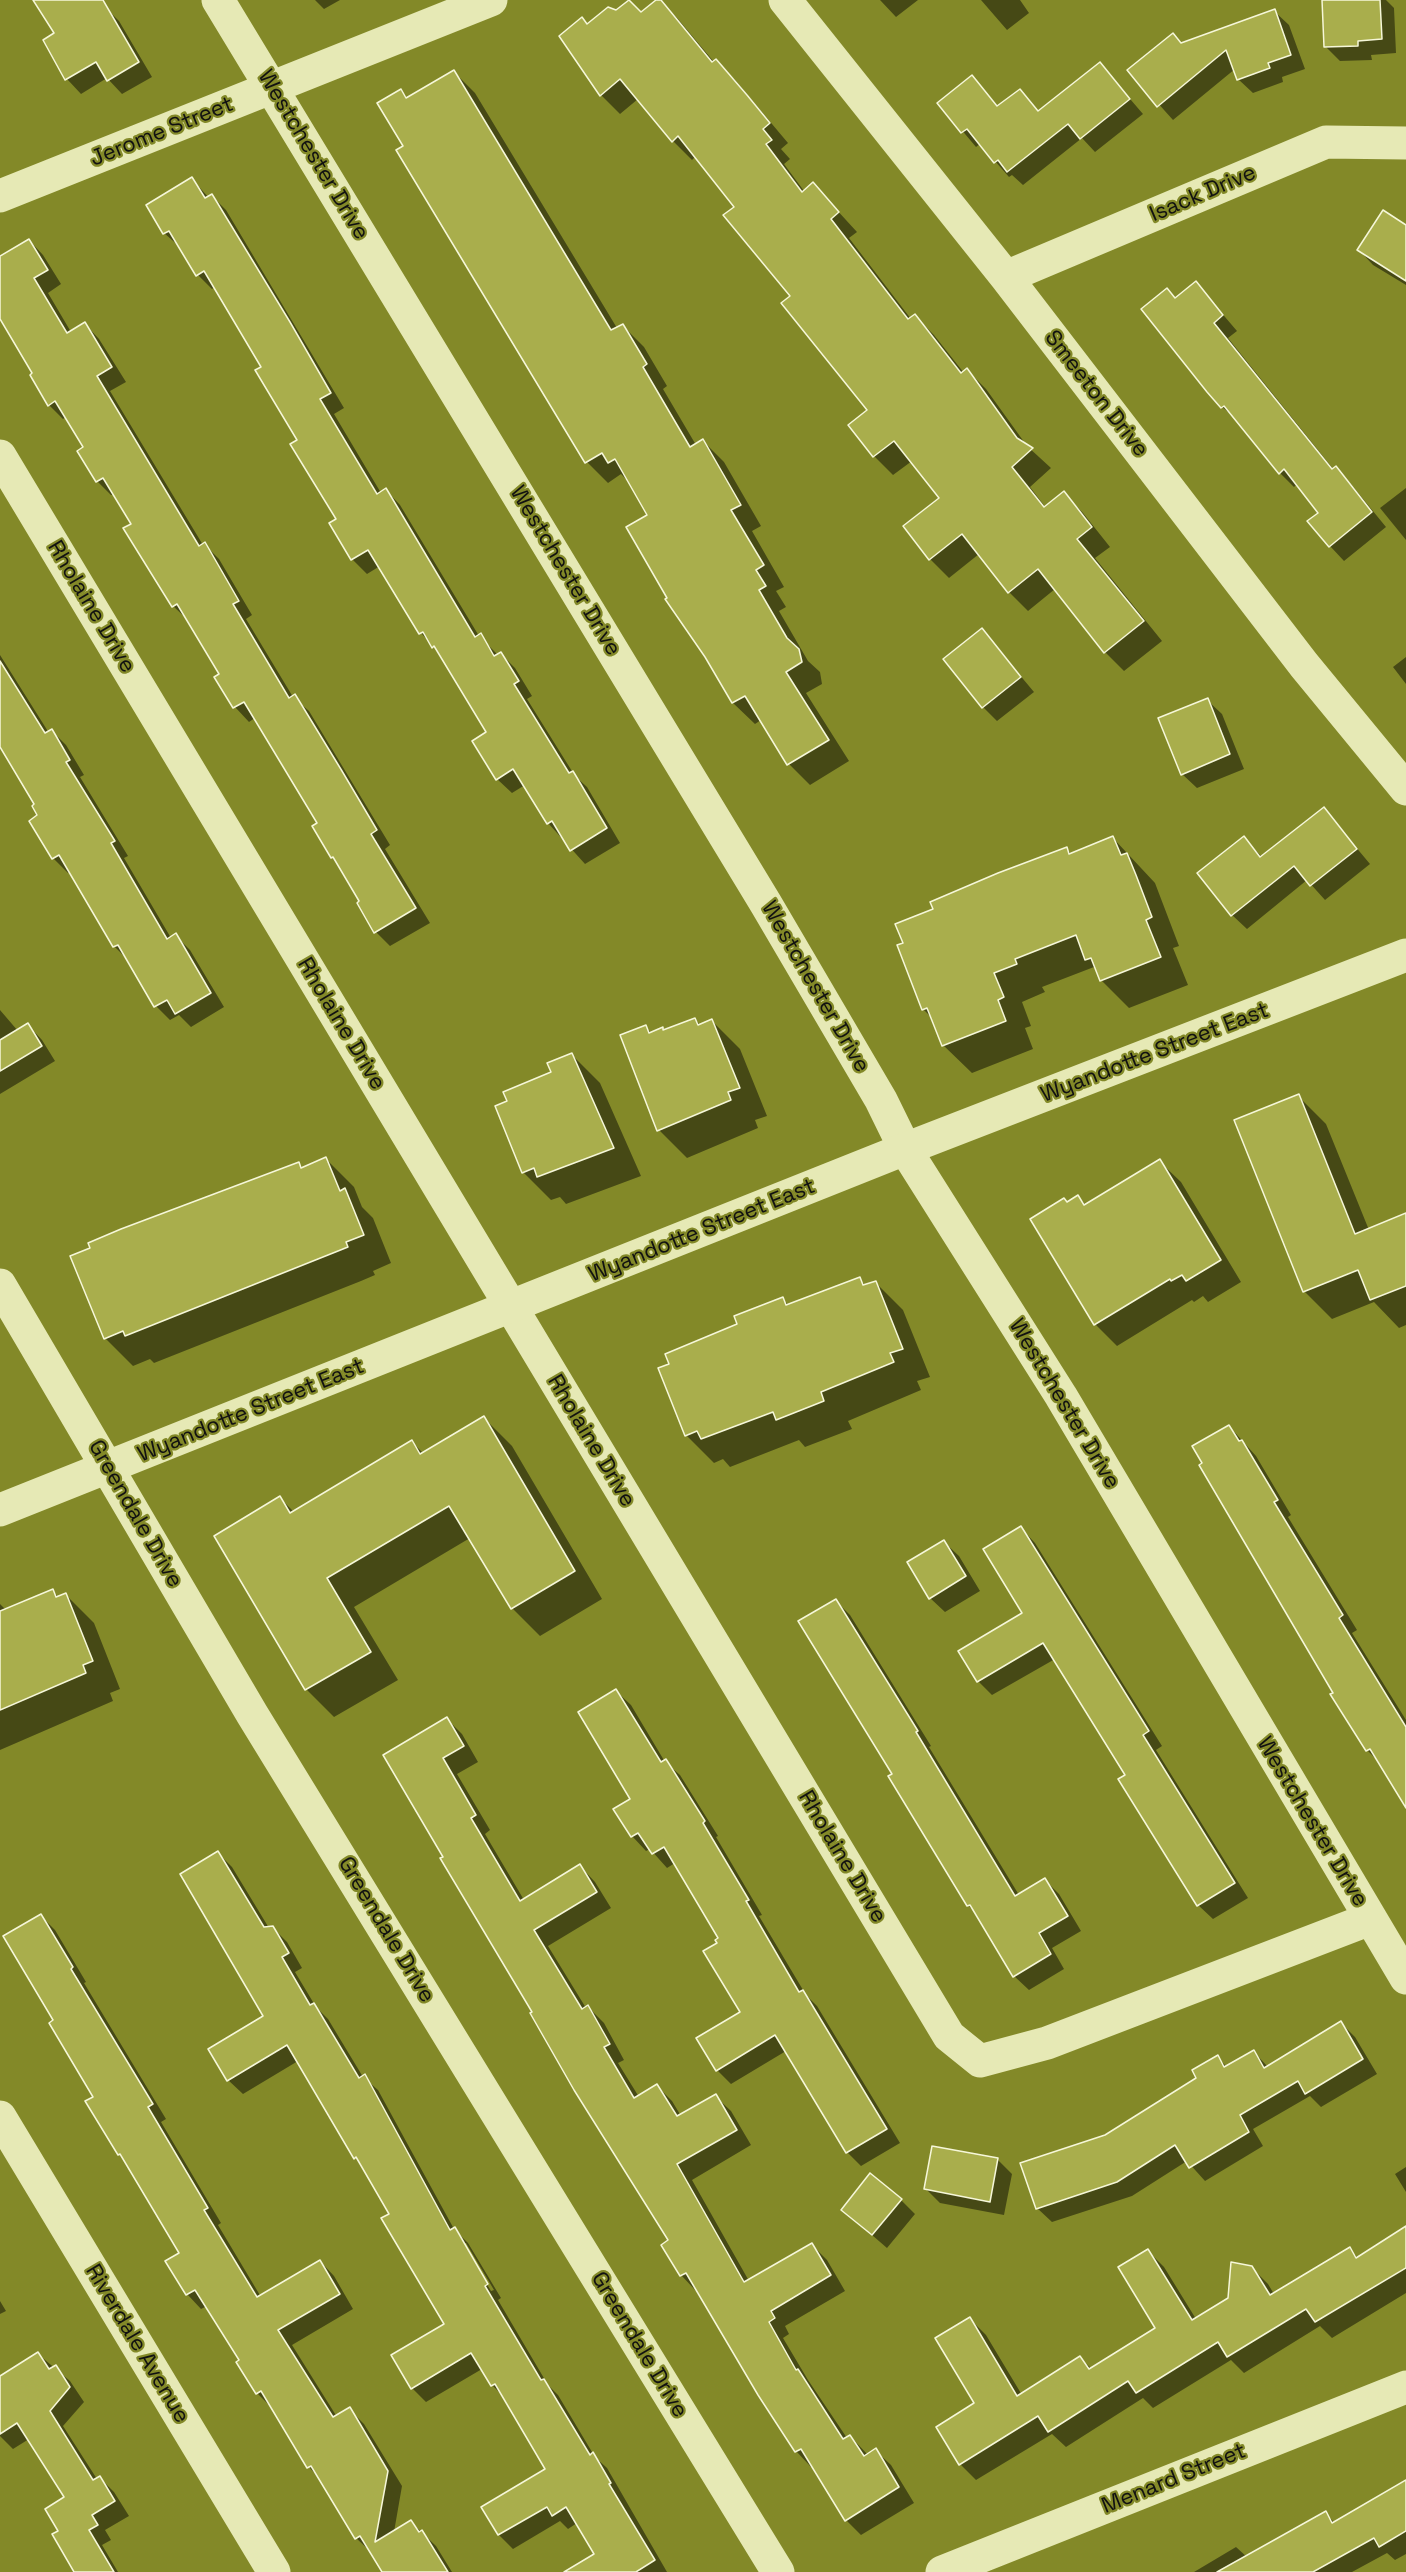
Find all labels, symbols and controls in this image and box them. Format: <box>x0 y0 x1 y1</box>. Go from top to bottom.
street label: Westchester Drive <box>252 65 374 245</box>
street label: Jerome Street <box>87 91 237 173</box>
street label: Isack Drive <box>1146 160 1260 228</box>
street label: Smeeton Drive <box>1038 326 1154 462</box>
street label: Westchester Drive <box>504 481 626 661</box>
street label: Rholaine Drive <box>41 536 141 678</box>
street label: Westchester Drive <box>755 897 875 1077</box>
street label: Rholaine Drive <box>291 953 391 1095</box>
street label: Wyandotte Street East <box>1037 997 1273 1109</box>
street label: Wyandotte Street East <box>585 1173 819 1289</box>
street label: Westchester Drive <box>1003 1314 1125 1494</box>
street label: Wyandotte Street East <box>134 1353 368 1469</box>
street label: Rholaine Drive <box>541 1370 641 1512</box>
street label: Greendale Drive <box>82 1436 188 1592</box>
street label: Westchester Drive <box>1251 1732 1373 1912</box>
street label: Rholaine Drive <box>792 1786 892 1928</box>
street label: Greendale Drive <box>332 1852 440 2008</box>
street label: Riverdale Avenue <box>79 2260 195 2428</box>
street label: Greendale Drive <box>585 2267 693 2423</box>
street label: Menard Street <box>1098 2438 1250 2520</box>

